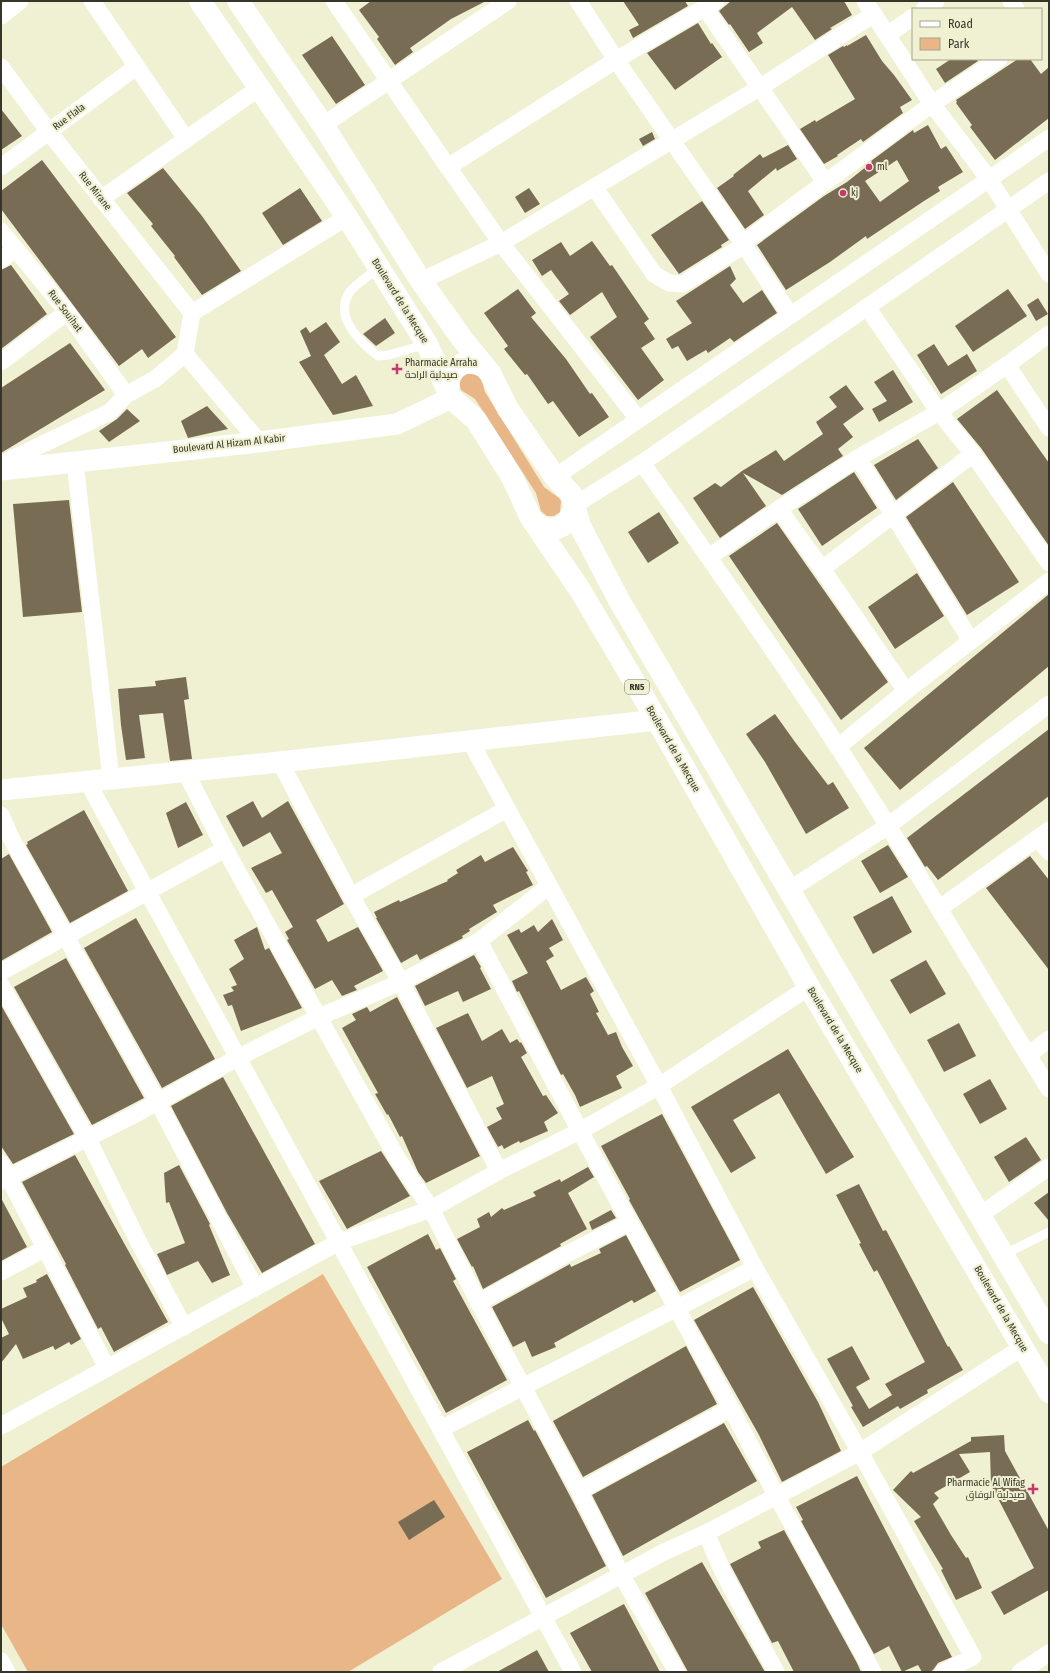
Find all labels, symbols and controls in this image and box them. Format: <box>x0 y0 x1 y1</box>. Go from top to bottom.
legend <box>912 8 1042 60</box>
text: Road <box>948 17 973 31</box>
text: Park <box>948 37 970 51</box>
street label: Rue Flala <box>51 101 88 133</box>
place label: ml <box>877 161 888 173</box>
marker: ml <box>864 162 874 172</box>
street label: Rue Mirane <box>76 169 114 213</box>
place label: kj <box>851 187 858 199</box>
marker: kj <box>838 188 848 198</box>
street label: Boulevard de la Mecque <box>369 256 431 346</box>
street label: Rue Souihat <box>45 288 85 335</box>
place label: Pharmacie Arraha صيدلية الراحة <box>405 357 477 381</box>
marker: Pharmacie Arraha صيدلية الراحة <box>392 364 402 374</box>
street label: Boulevard Al Hizam Al Kabir <box>172 432 286 456</box>
road number: RN5 <box>625 680 649 694</box>
street label: Boulevard de la Mecque <box>643 704 703 794</box>
street label: Boulevard de la Mecque <box>805 985 865 1075</box>
street label: Boulevard de la Mecque <box>971 1264 1031 1354</box>
place label: Pharmacie Al Wifag صيدلية الوفاق <box>947 1477 1025 1501</box>
marker: Pharmacie Al Wifag صيدلية الوفاق <box>1028 1484 1038 1494</box>

